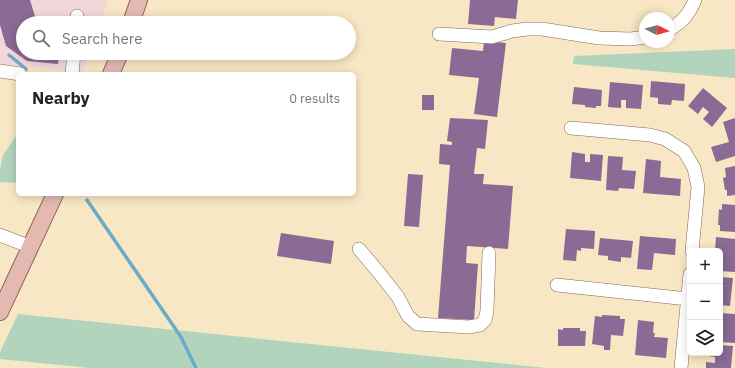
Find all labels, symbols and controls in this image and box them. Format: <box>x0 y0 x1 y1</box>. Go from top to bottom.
north arrow <box>639 12 675 48</box>
search box <box>16 16 356 60</box>
icon: search <box>30 27 52 49</box>
text: Search here <box>62 29 142 48</box>
text: Nearby <box>32 87 90 109</box>
text: 0 results <box>289 90 340 107</box>
map controls <box>687 248 723 356</box>
button: + <box>687 248 723 284</box>
button: − <box>687 284 723 320</box>
button: layers <box>687 320 723 356</box>

